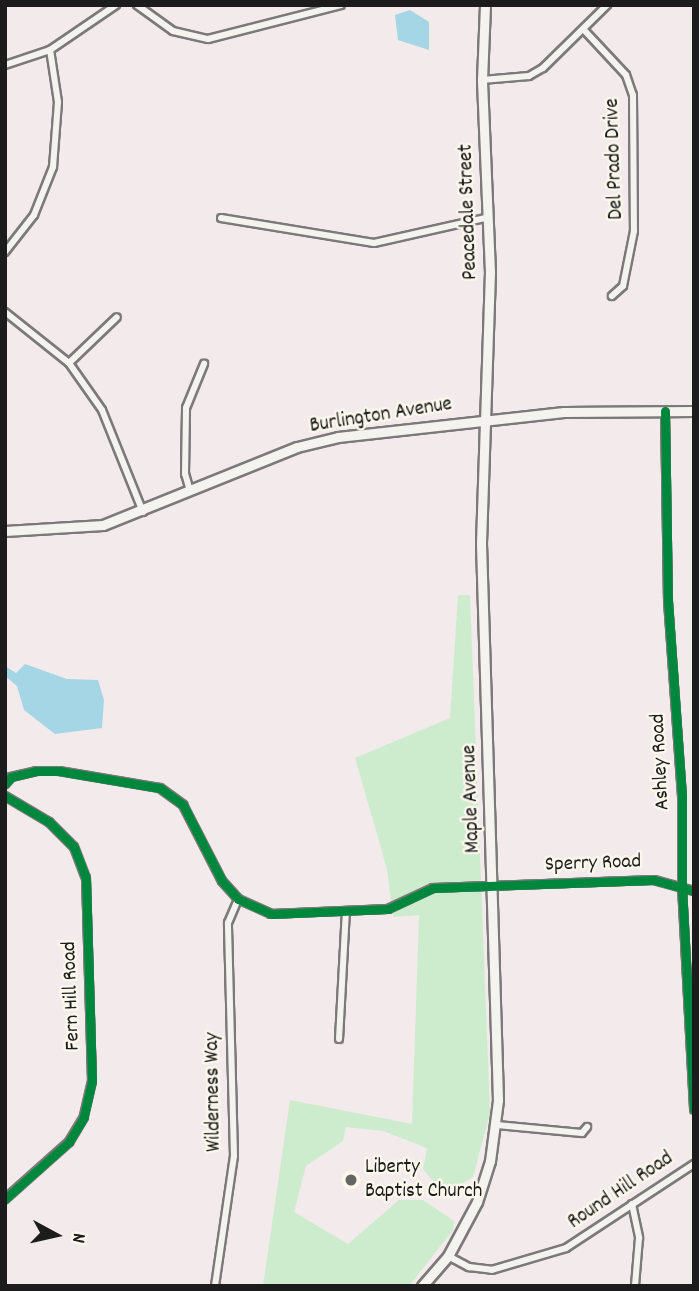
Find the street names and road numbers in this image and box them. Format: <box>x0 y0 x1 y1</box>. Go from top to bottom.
street label: Del Prado Drive <box>600 98 630 220</box>
street label: Peacedale Street <box>454 144 484 280</box>
street label: Burlington Avenue <box>308 392 454 440</box>
street label: Ashley Road <box>646 713 676 811</box>
street label: Maple Avenue <box>458 744 486 854</box>
street label: Sperry Road <box>544 850 642 878</box>
street label: Fern Hill Road <box>57 941 87 1051</box>
street label: Wilderness Way <box>200 1032 228 1152</box>
street label: Round Hill Road <box>564 1147 678 1235</box>

